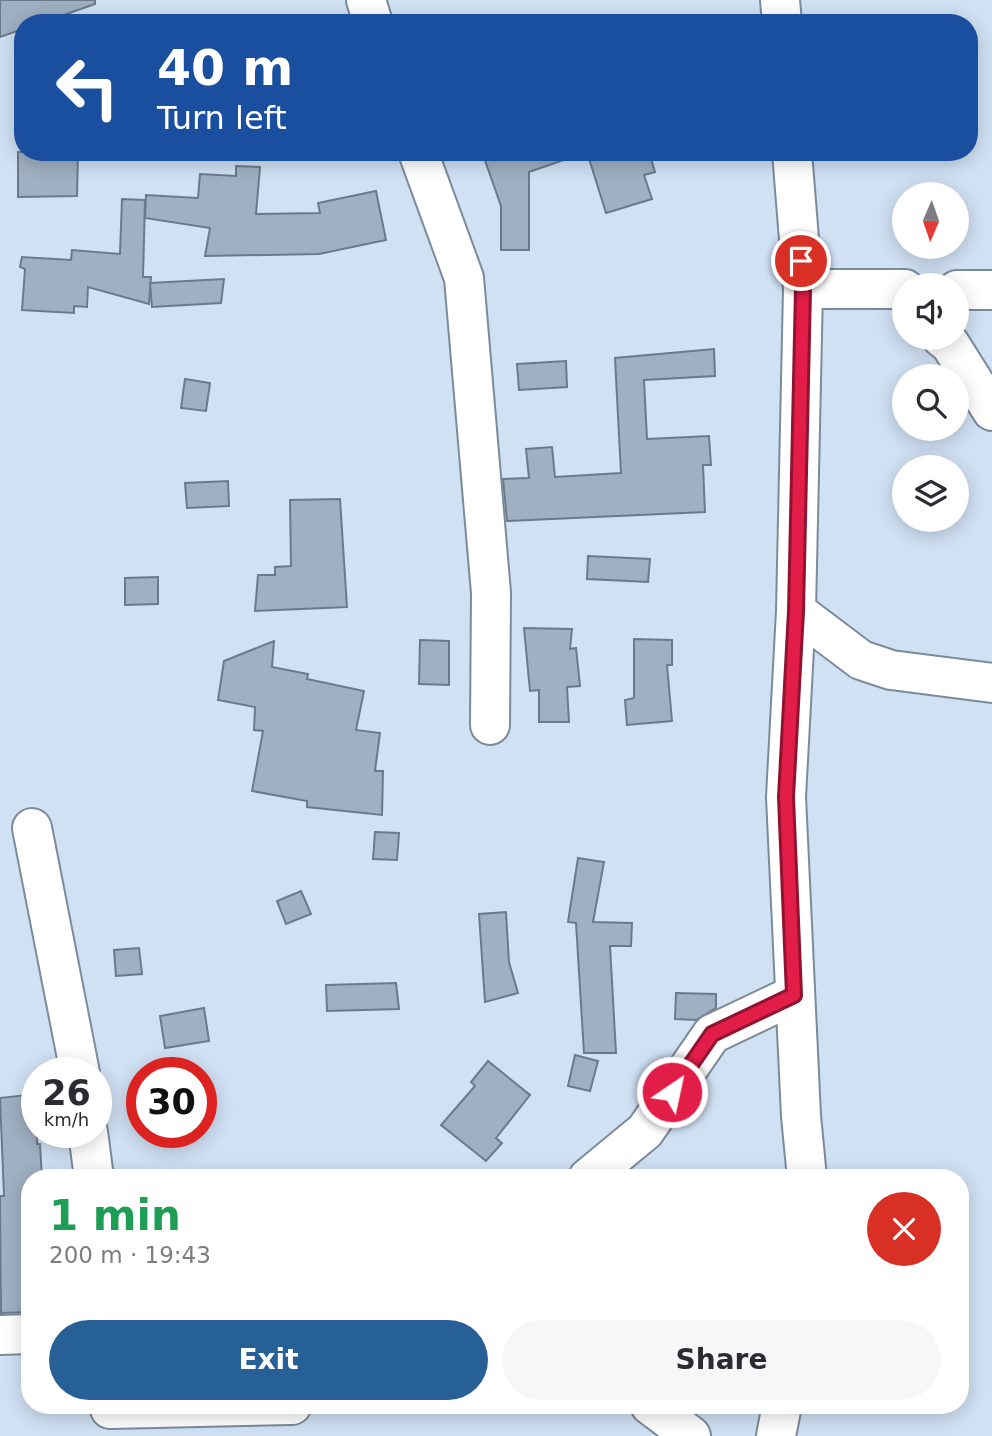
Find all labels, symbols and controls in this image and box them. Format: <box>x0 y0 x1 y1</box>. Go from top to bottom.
text: 40 m <box>157 40 293 97</box>
icon: left <box>42 42 133 133</box>
text: Turn left <box>157 99 287 137</box>
north arrow <box>892 182 970 259</box>
map controls <box>892 182 969 532</box>
pin <box>771 231 831 291</box>
icon: arrive <box>782 242 820 280</box>
button: sound <box>892 273 969 350</box>
button: search <box>892 364 969 441</box>
button: layers <box>892 455 969 532</box>
position arrow <box>635 1055 709 1129</box>
speed limit sign: 30 <box>126 1057 217 1148</box>
text: 26 <box>42 1073 91 1113</box>
text: km/h <box>44 1109 89 1130</box>
text: 1 min <box>49 1191 181 1240</box>
button: close <box>867 1192 941 1266</box>
text: 200 m · 19:43 <box>49 1242 211 1268</box>
button: Exit <box>49 1320 488 1400</box>
button: Share <box>502 1320 941 1400</box>

